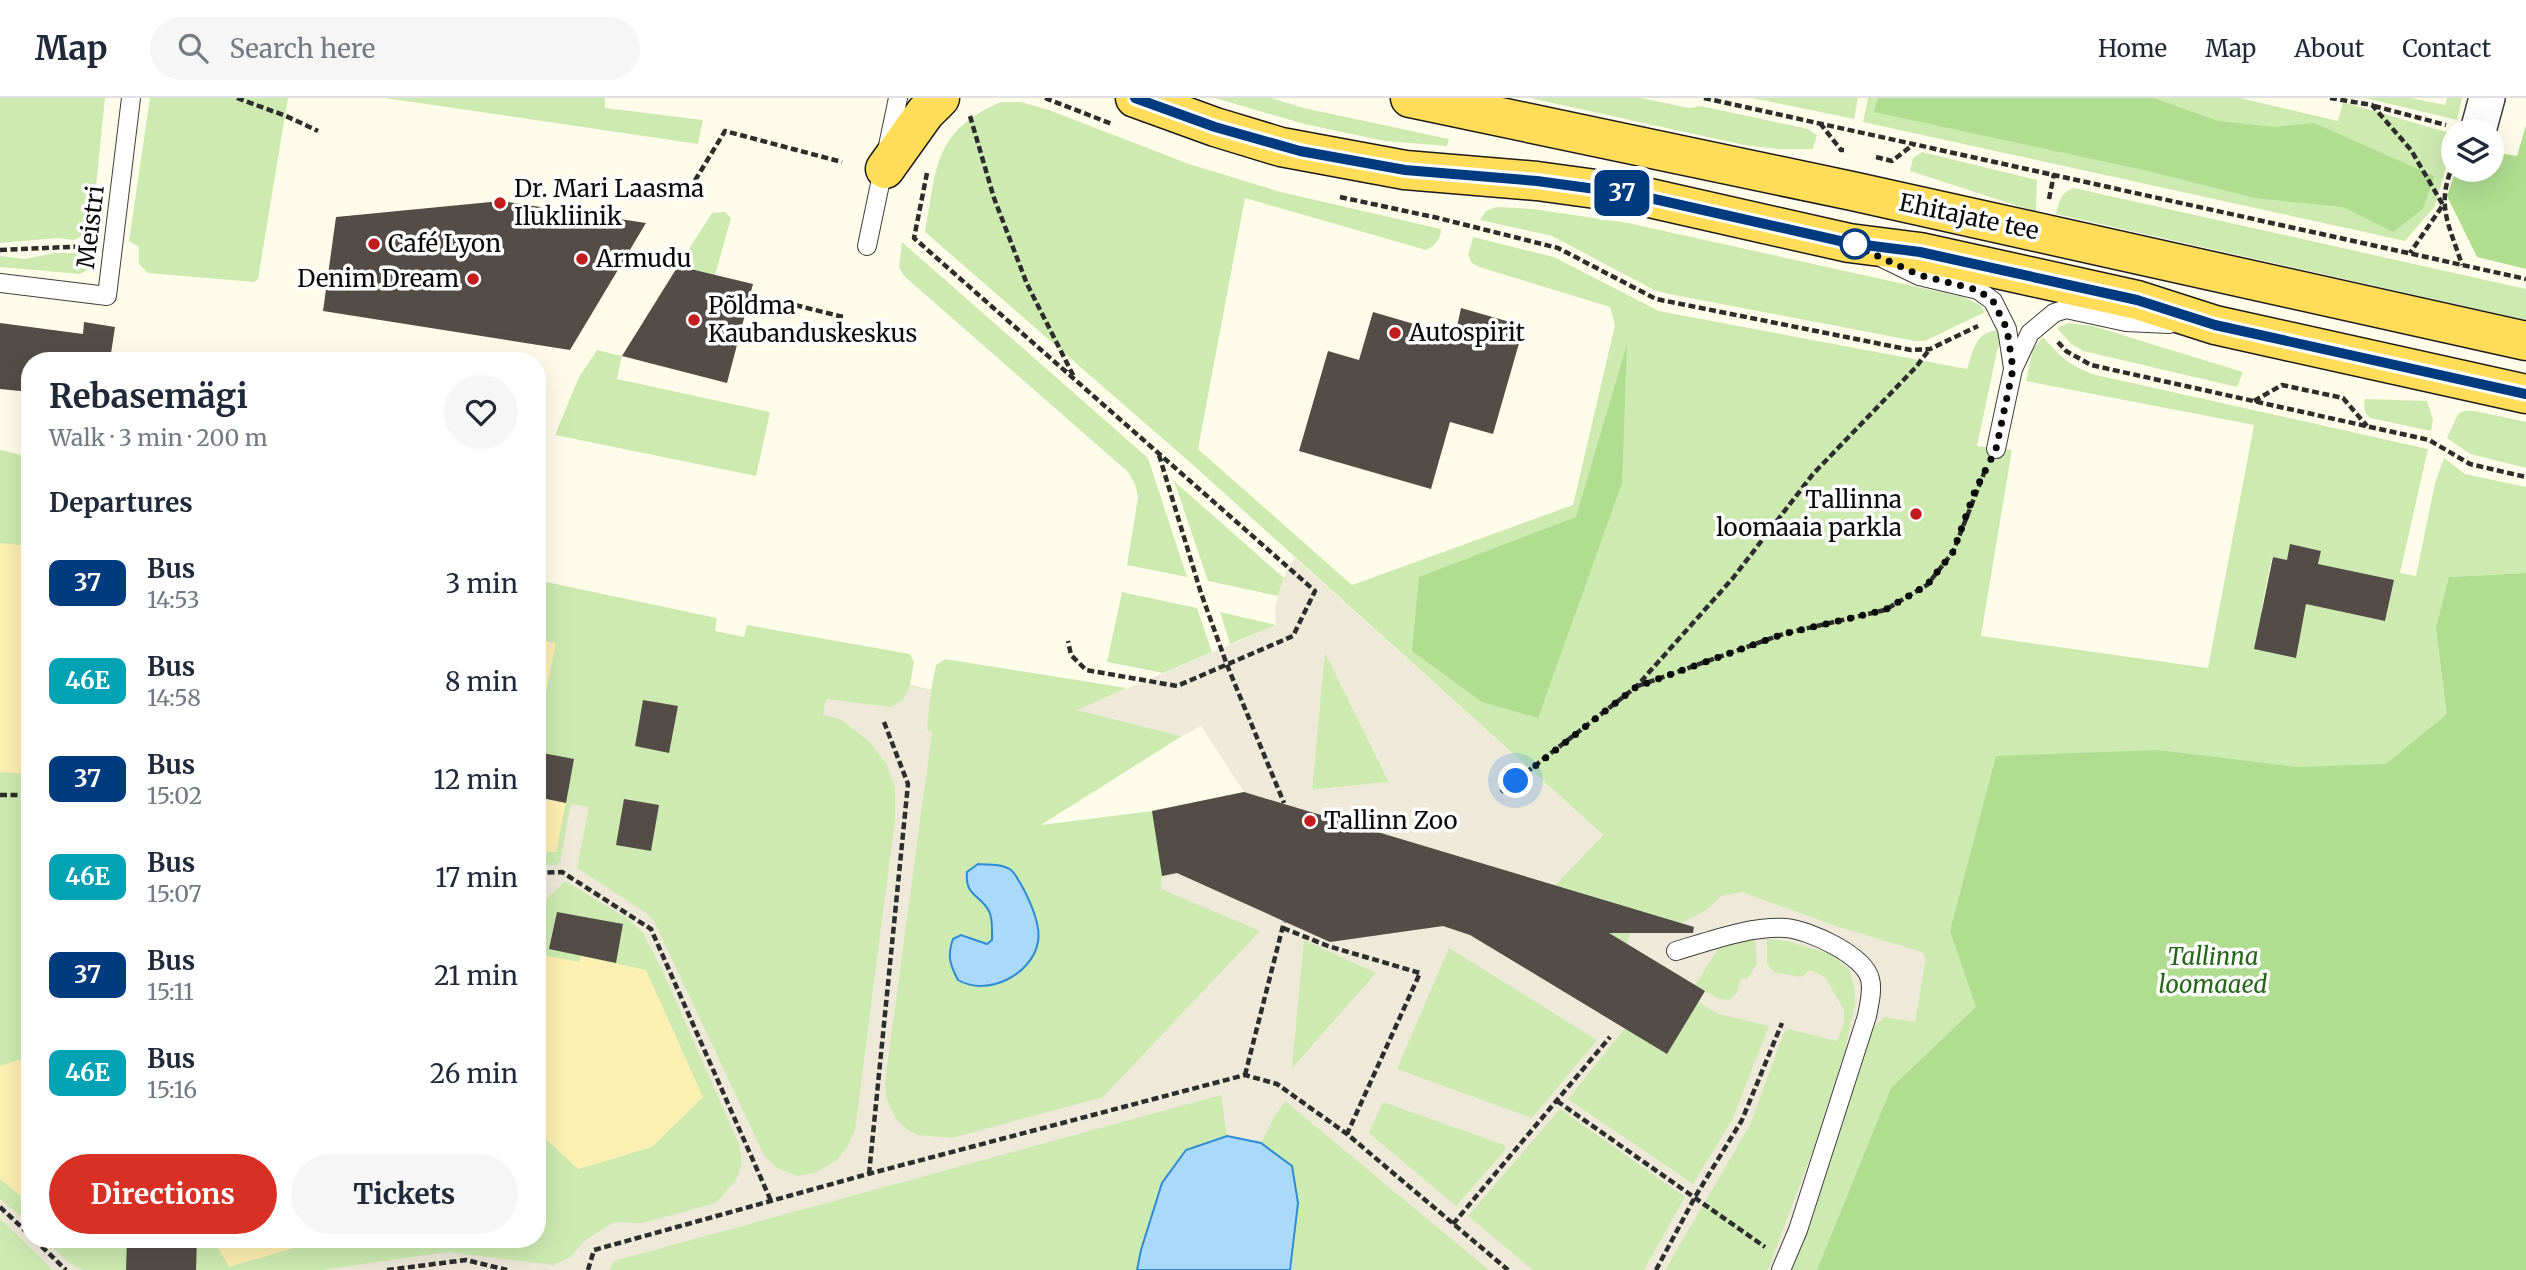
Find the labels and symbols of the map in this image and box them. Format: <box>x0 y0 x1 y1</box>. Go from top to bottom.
line badge: 37 <box>1590 170 1654 216</box>
place label: Dr. Mari Laasma Ilukliinik <box>514 173 704 232</box>
street label: Meistri <box>70 183 111 270</box>
street label: Ehitajate tee <box>1896 187 2042 246</box>
marker: Dr. Mari Laasma Ilukliinik <box>492 195 508 211</box>
place label: Café Lyon <box>388 228 501 259</box>
unlabelled marker <box>1840 229 1870 259</box>
marker: Café Lyon <box>366 236 382 252</box>
place label: Armudu <box>595 243 692 274</box>
marker: Armudu <box>574 251 590 267</box>
place label: Denim Dream <box>297 263 459 294</box>
marker: Denim Dream <box>465 271 481 287</box>
place label: Põldma Kaubanduskeskus <box>708 290 917 349</box>
marker: Põldma Kaubanduskeskus <box>686 312 702 328</box>
place label: Autospirit <box>1408 317 1525 348</box>
marker: Autospirit <box>1387 325 1403 341</box>
place label: Tallinna loomaaia parkla <box>1716 484 1902 543</box>
marker: Tallinna loomaaia parkla <box>1908 506 1924 522</box>
your location <box>1498 763 1533 798</box>
place label: Tallinn Zoo <box>1324 805 1458 836</box>
marker: Tallinn Zoo <box>1302 813 1318 829</box>
park label: Tallinna loomaaed <box>2159 941 2267 1000</box>

